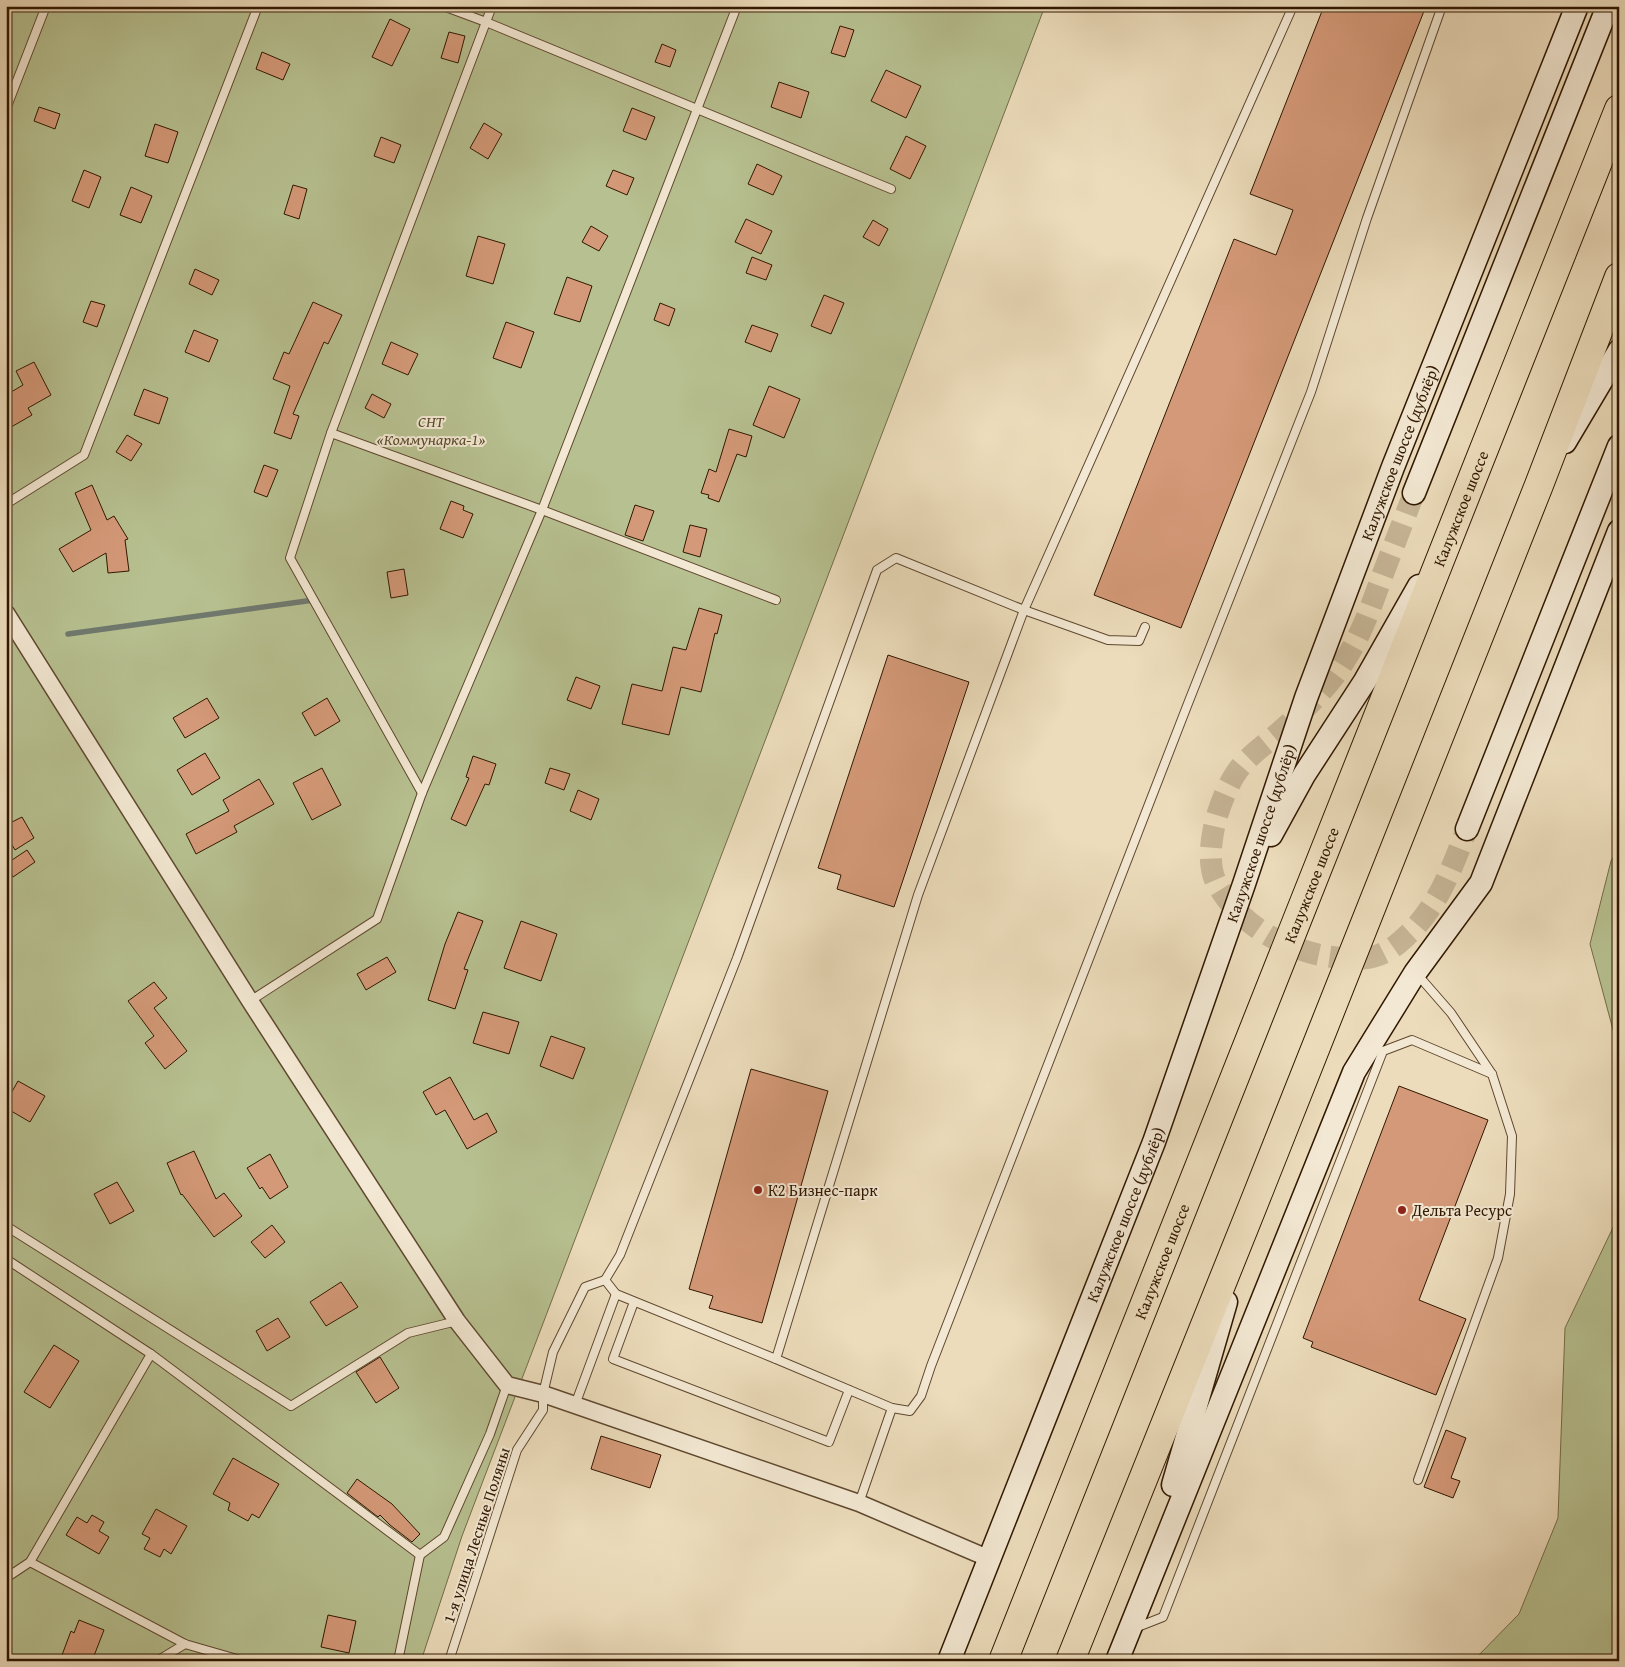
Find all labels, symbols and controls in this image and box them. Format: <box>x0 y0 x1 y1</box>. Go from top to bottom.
street label: Калужское шоссе (дублёр) <box>1354 361 1445 544</box>
park label: СНТ «Коммунарка-1» <box>377 409 485 451</box>
street label: Калужское шоссе <box>1427 447 1494 570</box>
street label: Калужское шоссе (дублёр) <box>1220 741 1302 925</box>
street label: Калужское шоссе <box>1277 823 1345 946</box>
street label: Калужское шоссе (дублёр) <box>1083 1123 1167 1305</box>
place label: К2 Бизнес-парк <box>768 1178 878 1202</box>
marker: К2 Бизнес-парк <box>752 1184 764 1196</box>
place label: Дельта Ресурс <box>1411 1198 1512 1222</box>
street label: Калужское шоссе <box>1130 1200 1194 1322</box>
marker: Дельта Ресурс <box>1396 1204 1408 1216</box>
street label: 1-я улица Лесные Поляны <box>436 1444 516 1626</box>

